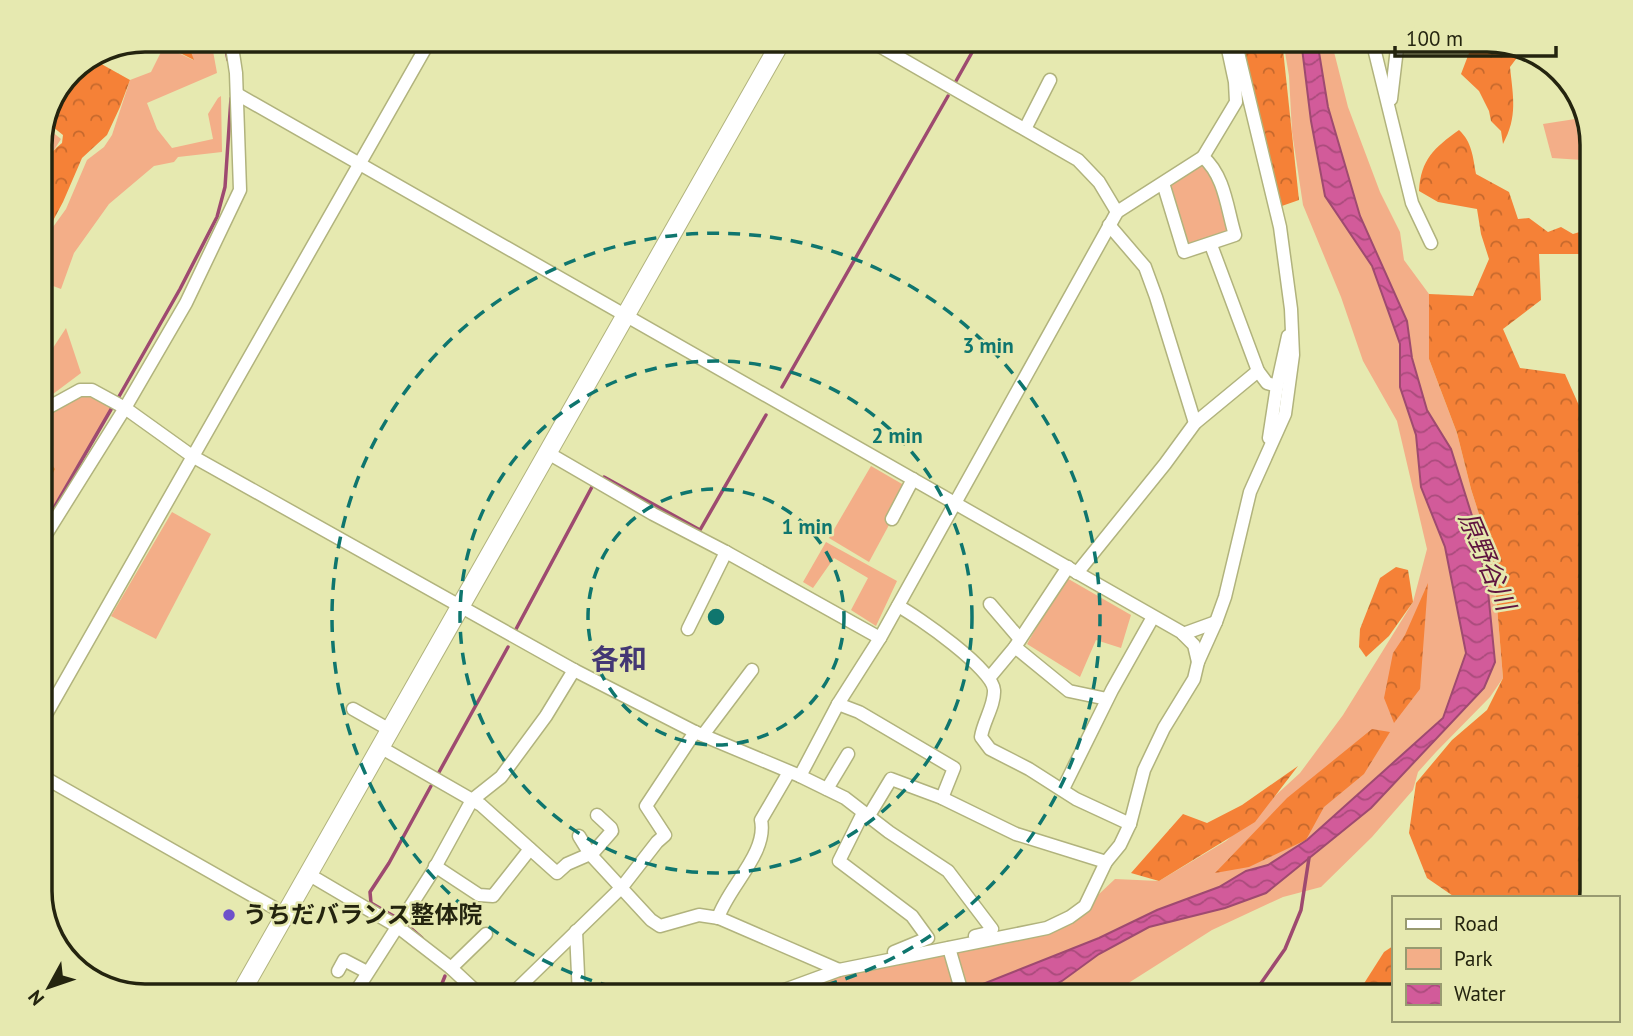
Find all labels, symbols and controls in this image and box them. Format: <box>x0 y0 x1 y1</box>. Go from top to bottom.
scale bar <box>1395 14 1556 58</box>
text: 100 m <box>1406 25 1463 52</box>
text: 3 min <box>962 332 1014 359</box>
text: 2 min <box>871 422 923 449</box>
water label: 原野谷川 <box>1452 506 1524 618</box>
text: 1 min <box>781 513 833 540</box>
centre of rings <box>704 605 728 629</box>
district label: 各和 <box>591 640 647 677</box>
legend <box>1392 896 1619 1022</box>
place label: うちだバランス整体院 <box>243 899 483 930</box>
marker: うちだバランス整体院 <box>221 907 237 923</box>
text: Road <box>1454 910 1498 937</box>
text: Park <box>1454 945 1493 972</box>
north arrow <box>14 952 84 1022</box>
text: Water <box>1454 980 1506 1007</box>
text: N <box>23 985 49 1010</box>

